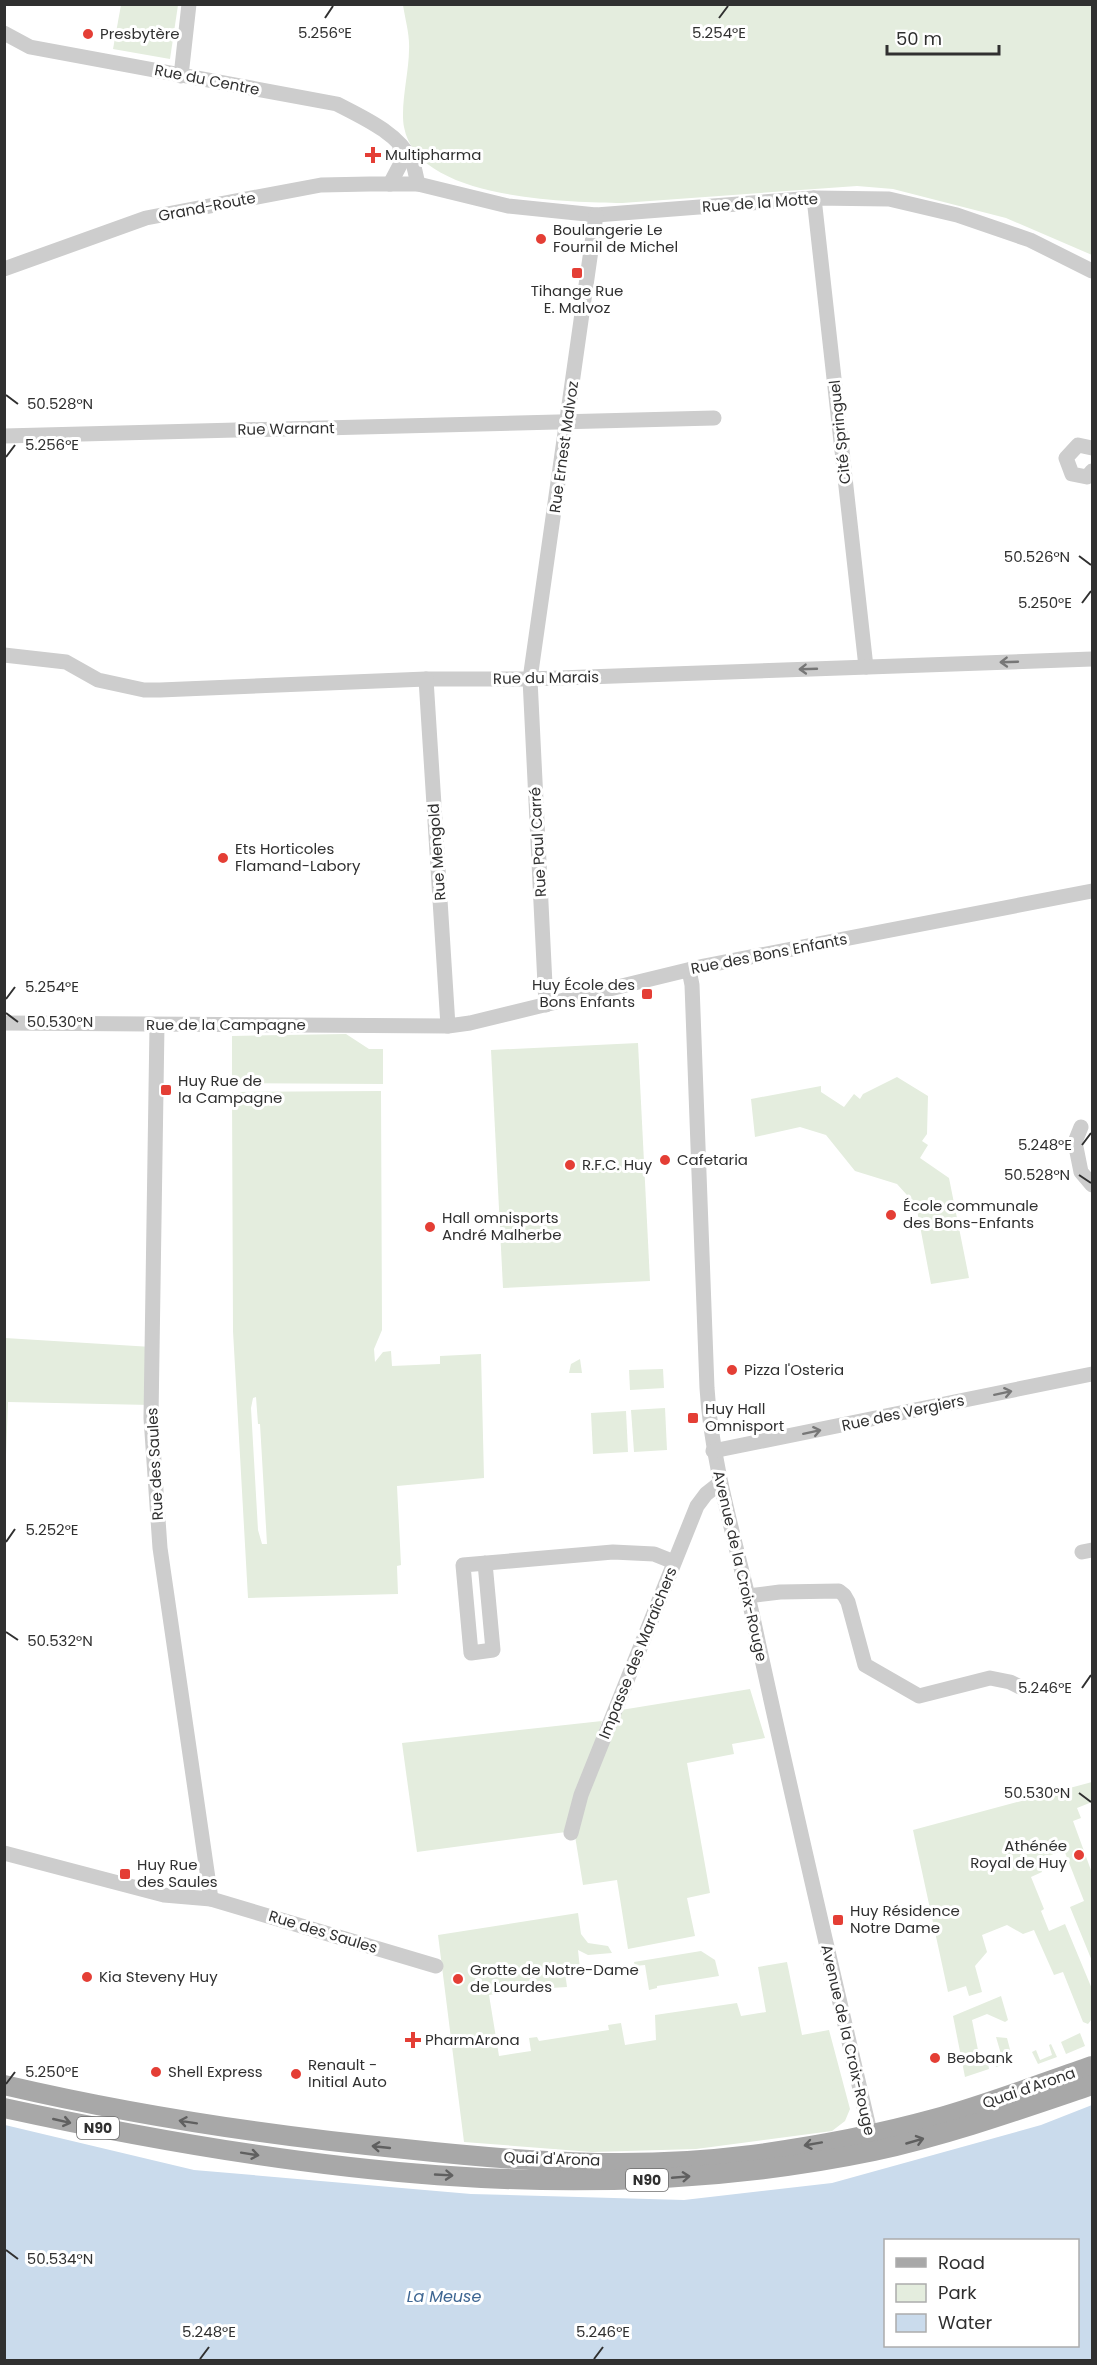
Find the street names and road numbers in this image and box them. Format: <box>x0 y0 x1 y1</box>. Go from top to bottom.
street label: Rue du Centre <box>153 59 261 100</box>
street label: Grand-Route <box>157 187 257 226</box>
street label: Rue de la Motte <box>701 188 819 217</box>
street label: Rue Ernest Malvoz <box>544 379 583 514</box>
street label: Cité Springuel <box>824 379 855 485</box>
street label: Rue Warnant <box>237 417 335 440</box>
street label: Rue du Marais <box>493 666 599 689</box>
street label: Rue Paul Carré <box>524 786 551 898</box>
street label: Rue Mengold <box>423 803 450 901</box>
street label: Rue des Bons Enfants <box>689 928 849 979</box>
street label: Rue de la Campagne <box>146 1014 306 1035</box>
street label: Rue des Vergiers <box>840 1389 966 1436</box>
street label: Rue des Saules <box>141 1407 168 1521</box>
street label: Avenue de la Croix-Rouge <box>708 1468 773 1663</box>
street label: Impasse des Maraîchers <box>593 1564 682 1742</box>
street label: Rue des Saules <box>266 1905 380 1958</box>
street label: Avenue de la Croix-Rouge <box>816 1942 881 2137</box>
street label: Quai d'Arona <box>980 2062 1078 2113</box>
road number: N90 <box>77 2117 119 2139</box>
street label: Quai d'Arona <box>503 2146 601 2171</box>
road number: N90 <box>626 2169 668 2191</box>

